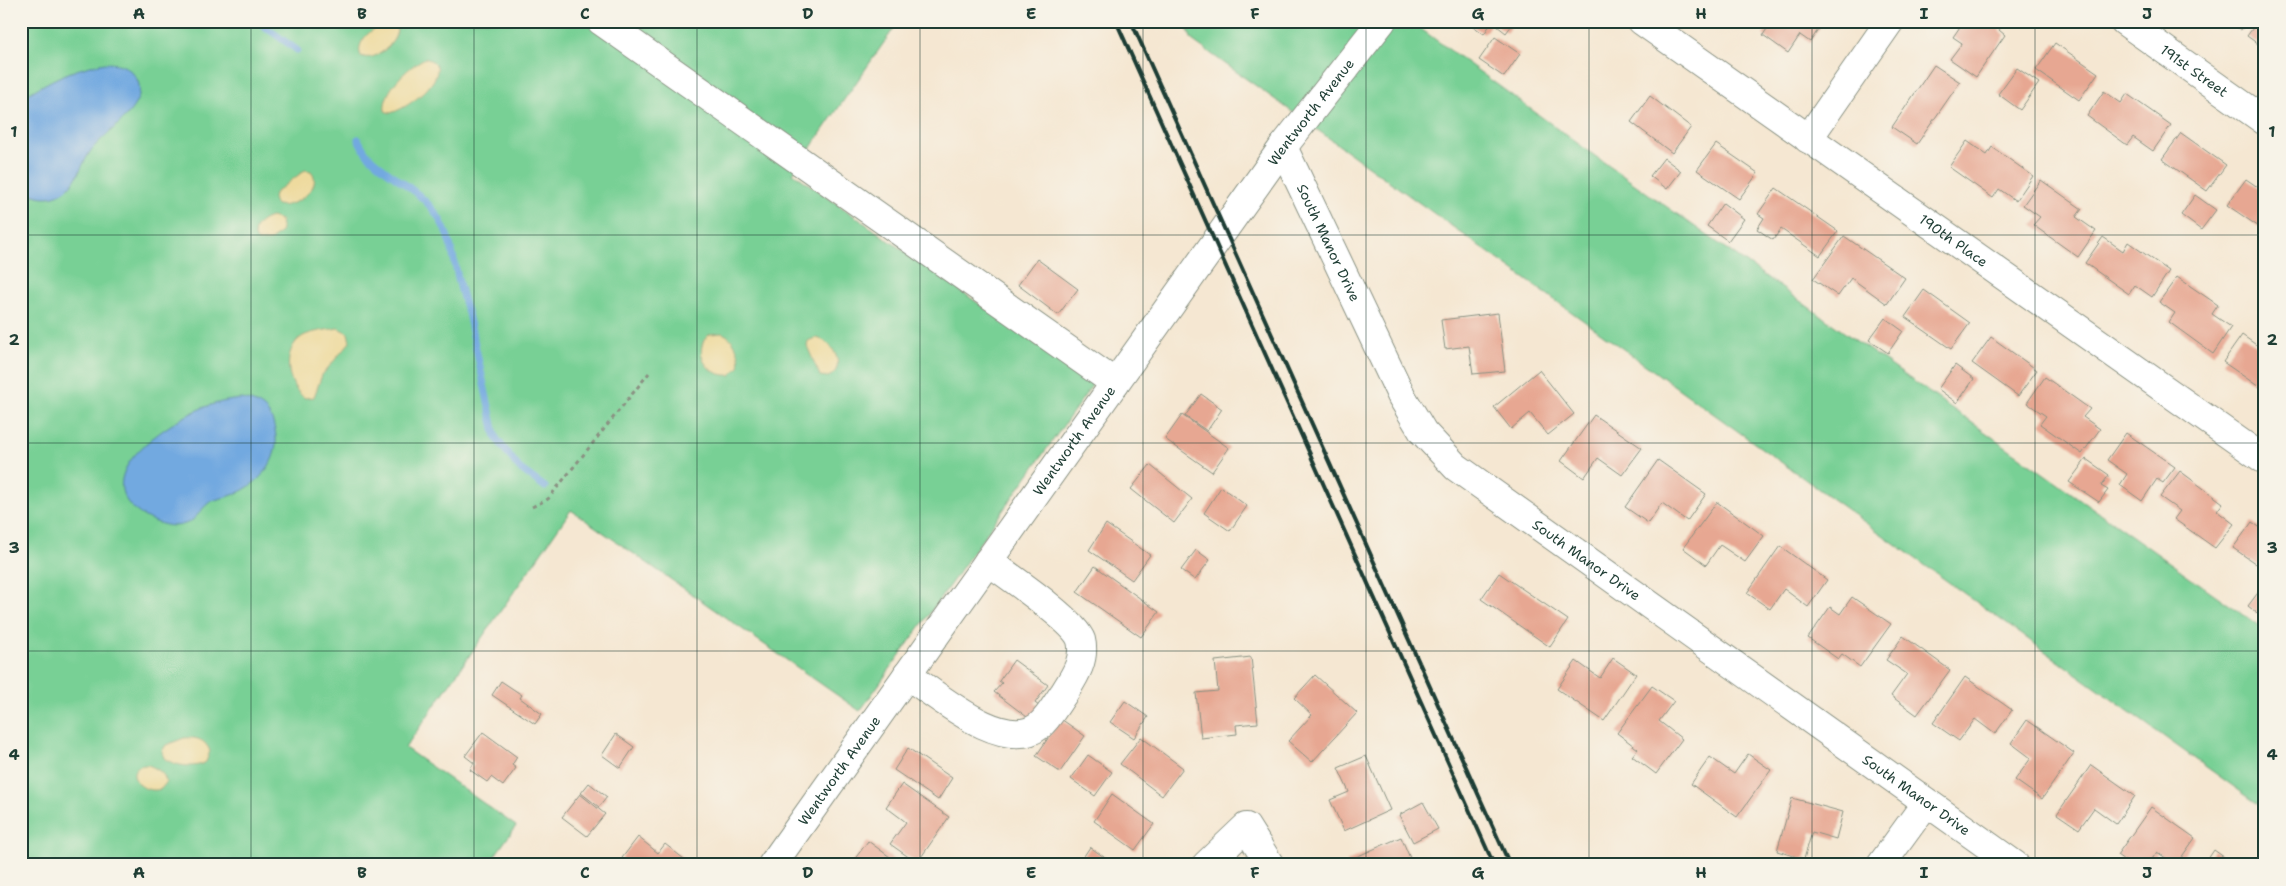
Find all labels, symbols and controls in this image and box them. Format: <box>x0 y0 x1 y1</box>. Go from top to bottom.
text: A <box>133 3 145 24</box>
text: B <box>357 3 367 24</box>
text: C <box>580 3 590 24</box>
text: D <box>802 3 814 24</box>
text: E <box>1026 3 1036 24</box>
text: F <box>1250 3 1260 24</box>
text: G <box>1472 3 1485 24</box>
text: H <box>1695 3 1707 24</box>
text: I <box>1920 3 1929 24</box>
text: J <box>2142 3 2152 24</box>
street label: 191st Street <box>2157 41 2231 101</box>
street label: Wentworth Avenue <box>1264 55 1358 169</box>
text: 1 <box>10 121 18 142</box>
text: 1 <box>2268 121 2276 142</box>
street label: South Manor Drive <box>1293 181 1364 305</box>
street label: 190th Place <box>1916 210 1991 271</box>
text: 2 <box>8 329 20 350</box>
text: 2 <box>2266 329 2278 350</box>
street label: Wentworth Avenue <box>1029 382 1119 499</box>
street label: South Manor Drive <box>1529 515 1644 605</box>
text: 3 <box>8 537 20 558</box>
text: 3 <box>2266 537 2278 558</box>
street label: Wentworth Avenue <box>794 712 885 829</box>
text: 4 <box>8 744 20 765</box>
text: 4 <box>2266 744 2278 765</box>
street label: South Manor Drive <box>1859 750 1974 839</box>
text: A <box>133 862 145 883</box>
text: B <box>357 862 367 883</box>
text: C <box>580 862 590 883</box>
text: D <box>802 862 814 883</box>
text: E <box>1026 862 1036 883</box>
text: F <box>1250 862 1260 883</box>
text: G <box>1472 862 1485 883</box>
text: H <box>1695 862 1707 883</box>
text: I <box>1920 862 1929 883</box>
text: J <box>2142 862 2152 883</box>

